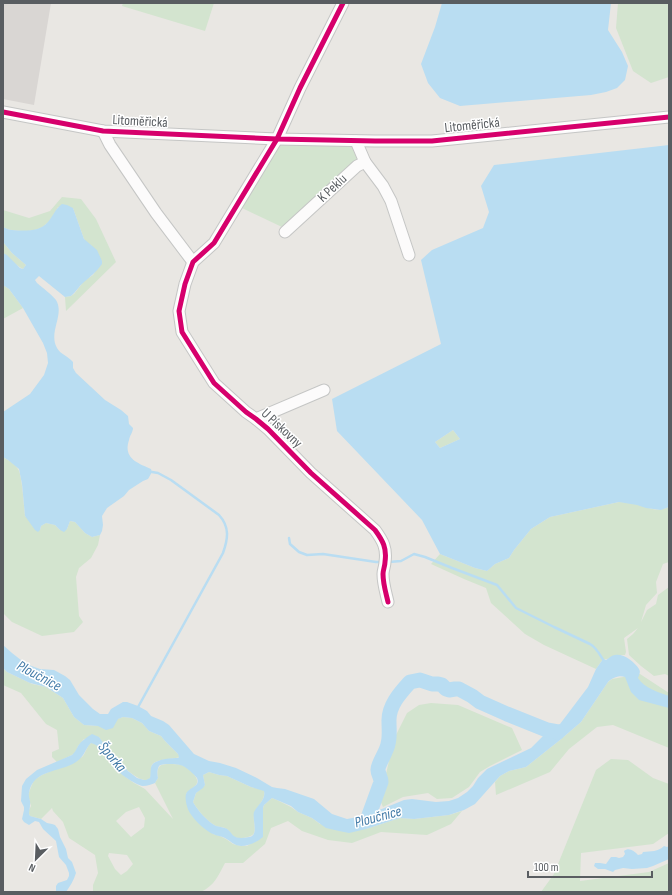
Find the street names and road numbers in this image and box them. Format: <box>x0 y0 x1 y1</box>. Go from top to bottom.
street label: Litoměřická <box>112 111 168 131</box>
street label: Litoměřická <box>444 114 500 136</box>
street label: K Peklu <box>314 170 350 206</box>
street label: U Pískovny <box>258 405 307 452</box>

